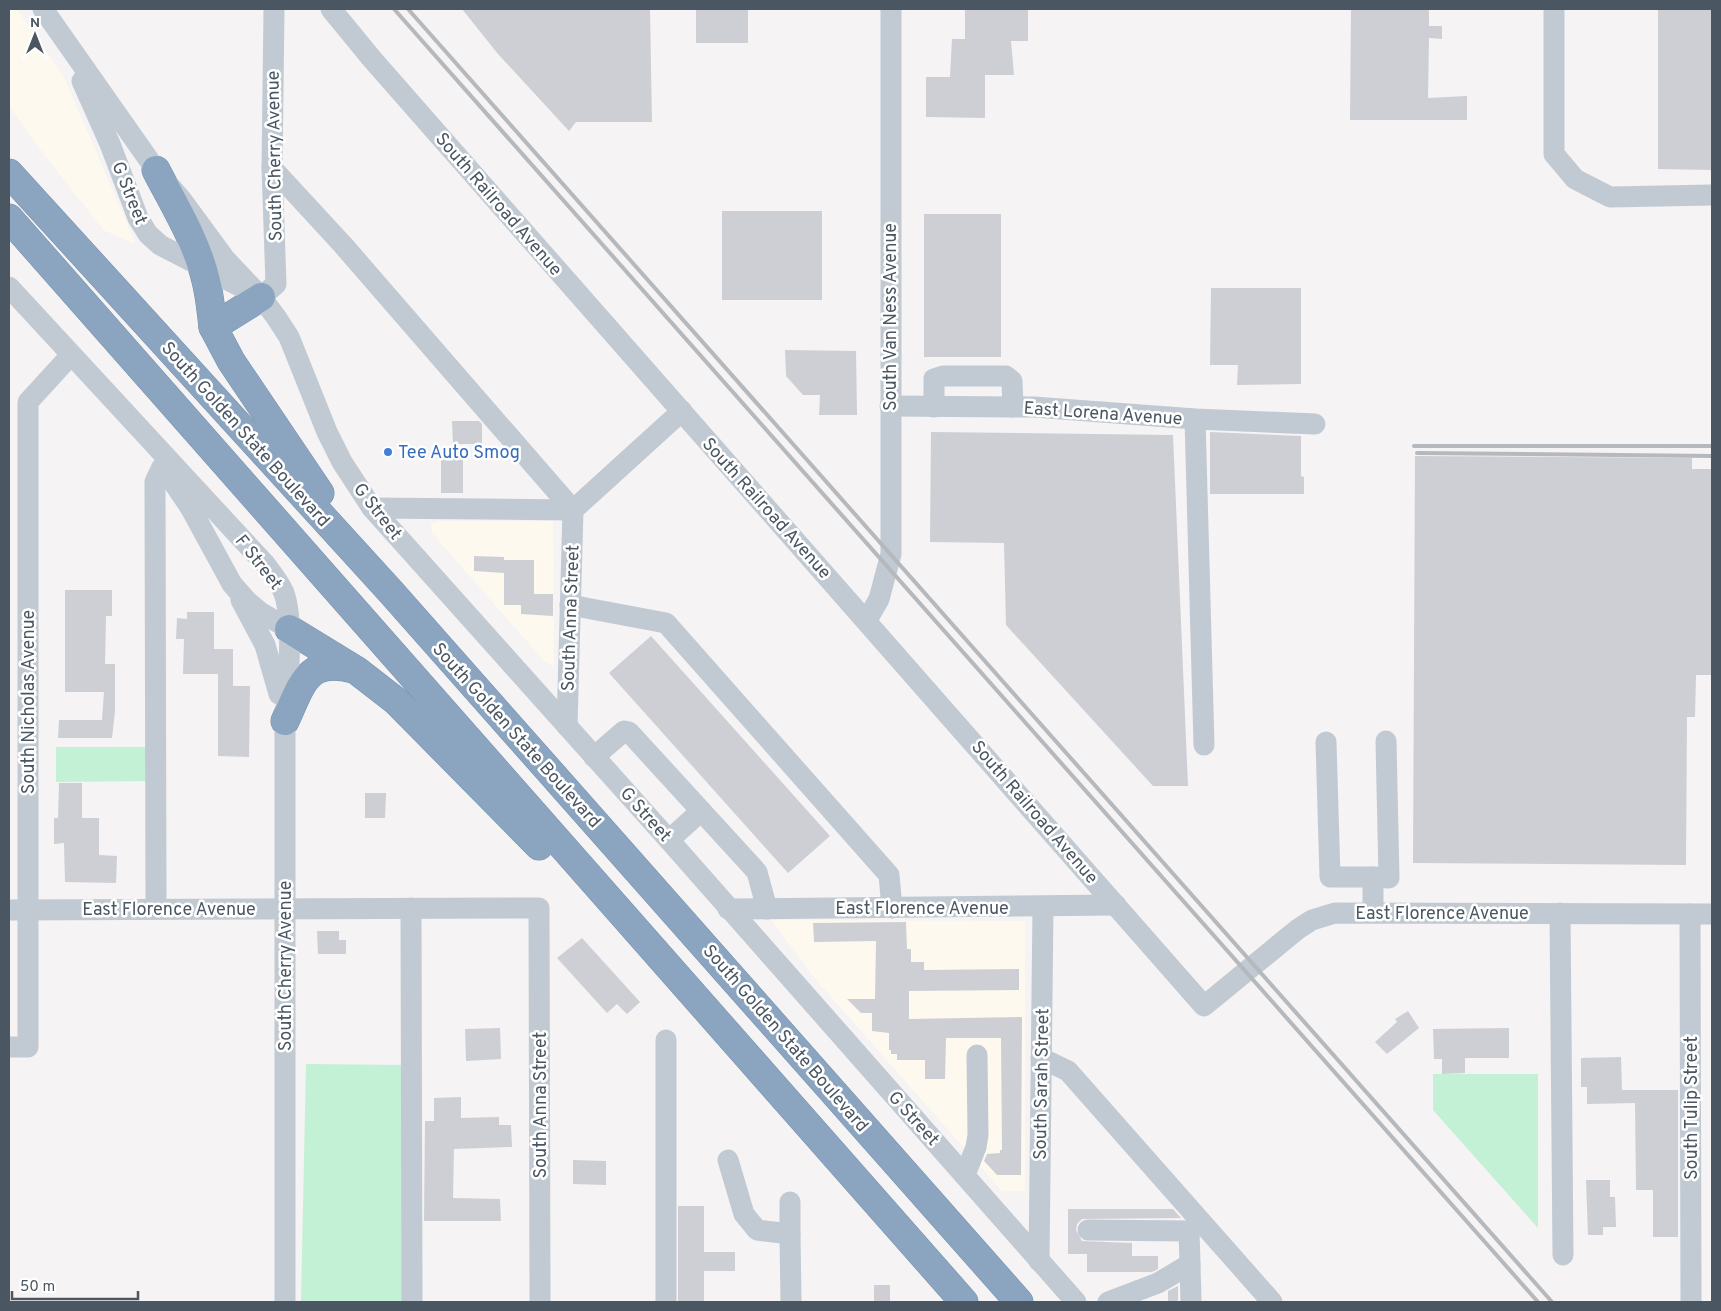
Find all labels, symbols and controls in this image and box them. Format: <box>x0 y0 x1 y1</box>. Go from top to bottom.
north arrow <box>10 10 60 60</box>
text: N <box>30 15 40 32</box>
street label: South Cherry Avenue <box>263 70 288 241</box>
street label: South Railroad Avenue <box>429 129 566 281</box>
street label: G Street <box>106 159 152 229</box>
street label: South Van Ness Avenue <box>880 223 903 411</box>
street label: South Golden State Boulevard <box>156 338 334 532</box>
street label: East Lorena Avenue <box>1023 397 1183 432</box>
street label: South Railroad Avenue <box>696 434 835 584</box>
place label: Tee Auto Smog <box>398 442 520 465</box>
marker: Tee Auto Smog <box>382 446 394 458</box>
street label: G Street <box>347 479 406 545</box>
street label: F Street <box>229 531 287 595</box>
street label: South Anna Street <box>557 544 586 692</box>
street label: South Nicholas Avenue <box>18 610 41 794</box>
street label: South Golden State Boulevard <box>427 639 605 833</box>
street label: South Railroad Avenue <box>965 737 1102 889</box>
street label: G Street <box>614 783 676 847</box>
street label: South Cherry Avenue <box>275 881 298 1051</box>
street label: East Florence Avenue <box>835 898 1009 921</box>
street label: East Florence Avenue <box>82 899 256 922</box>
street label: East Florence Avenue <box>1355 903 1529 926</box>
street label: South Golden State Boulevard <box>697 940 873 1138</box>
street label: South Sarah Street <box>1030 1008 1055 1160</box>
street label: South Anna Street <box>530 1032 553 1178</box>
street label: South Tulip Street <box>1681 1036 1704 1180</box>
street label: G Street <box>882 1087 944 1151</box>
scale bar <box>12 1268 139 1300</box>
text: 50 m <box>20 1278 55 1297</box>

